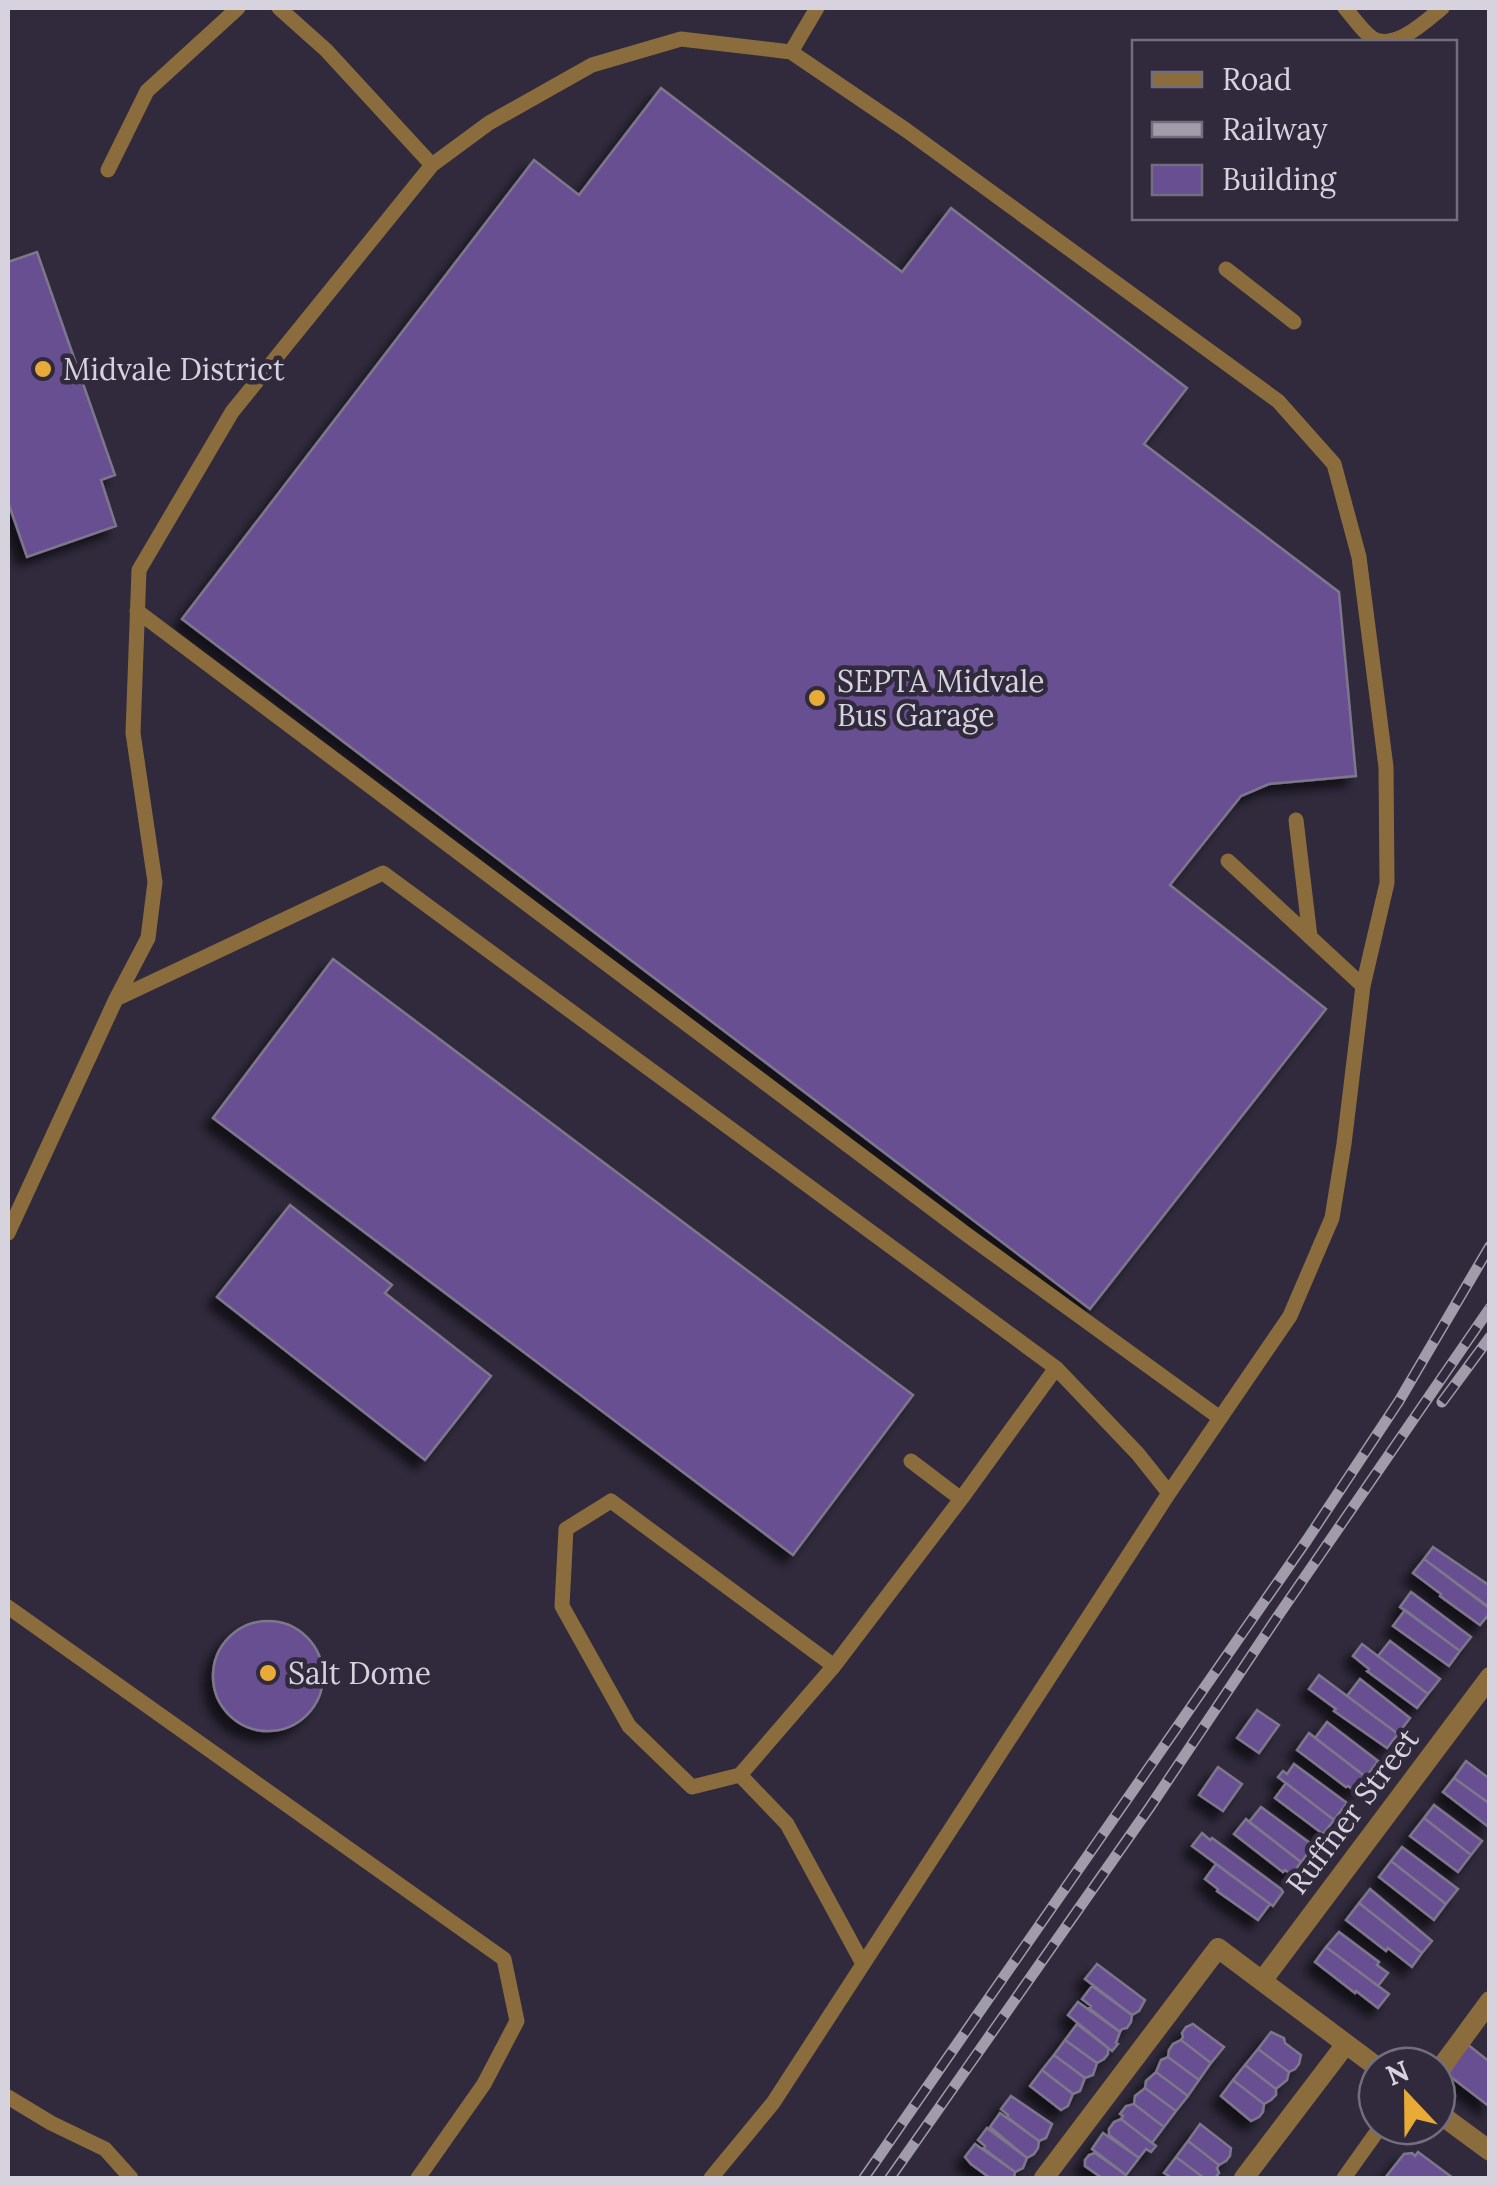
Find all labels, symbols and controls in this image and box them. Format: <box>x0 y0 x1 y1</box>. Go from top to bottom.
legend <box>1132 40 1457 220</box>
text: Road <box>1222 60 1292 98</box>
text: Railway <box>1222 110 1328 149</box>
text: Building <box>1222 160 1338 199</box>
place label: Midvale District <box>63 350 285 388</box>
marker: Midvale District <box>32 358 54 380</box>
place label: SEPTA Midvale Bus Garage <box>837 662 1045 735</box>
marker: SEPTA Midvale Bus Garage <box>806 687 828 709</box>
place label: Salt Dome <box>288 1654 431 1692</box>
marker: Salt Dome <box>257 1662 279 1684</box>
street label: Ruffner Street <box>1277 1720 1427 1901</box>
north arrow <box>1357 2046 1457 2146</box>
text: N <box>1381 2052 1414 2094</box>

